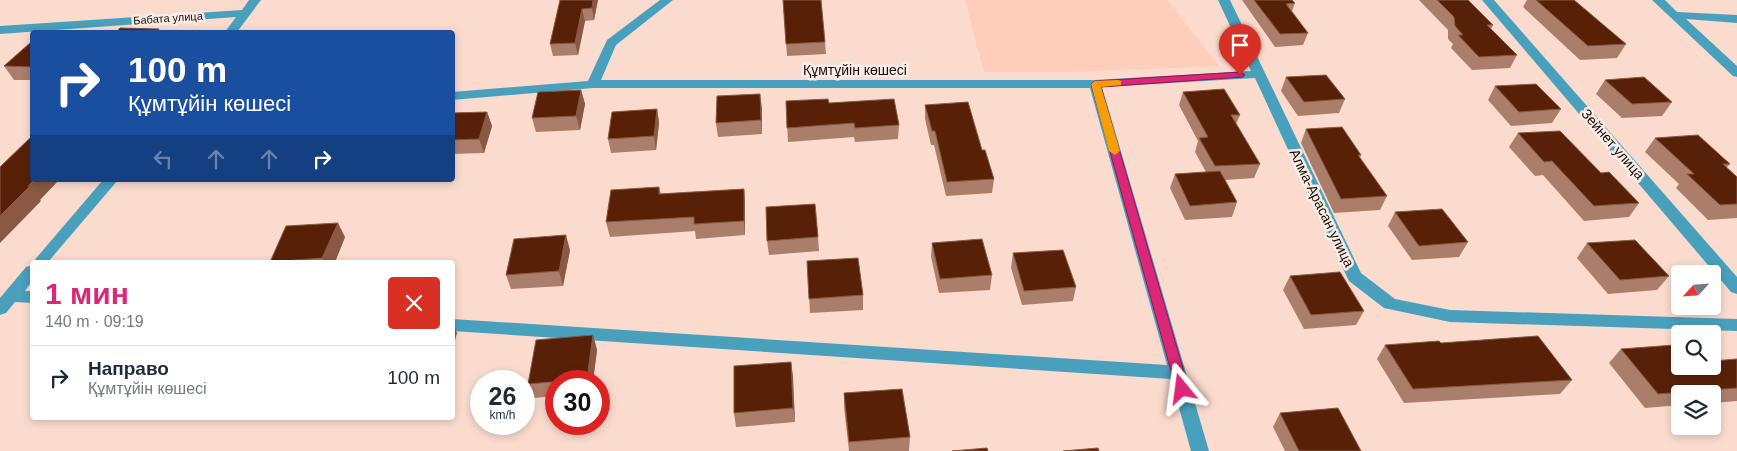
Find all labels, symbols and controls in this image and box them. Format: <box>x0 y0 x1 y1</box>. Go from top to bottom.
street label: Бабата улица <box>133 10 204 26</box>
pin <box>1219 24 1261 75</box>
icon: arrive <box>1226 31 1254 59</box>
icon: right <box>45 50 110 115</box>
text: 100 m <box>128 50 227 89</box>
street label: Құмтұйiн көшесі <box>803 62 907 78</box>
text: Құмтұйiн көшесі <box>128 91 291 116</box>
street label: Зейнет улица <box>1578 106 1648 183</box>
icon: left <box>149 145 177 173</box>
icon: ahead <box>202 145 230 173</box>
icon: ahead <box>255 145 283 173</box>
icon: right <box>308 145 336 173</box>
street label: Алма-Арасан улица <box>1286 146 1358 270</box>
north arrow <box>1671 265 1721 315</box>
map controls <box>1671 265 1721 435</box>
text: 1 мин <box>45 277 129 310</box>
button: close <box>388 277 440 329</box>
text: 140 m · 09:19 <box>45 313 144 330</box>
button: search <box>1671 325 1721 375</box>
text: Направо <box>88 358 169 379</box>
position arrow <box>1155 362 1207 414</box>
icon: right <box>45 364 73 392</box>
text: 100 m <box>387 367 440 388</box>
speed limit sign: 30 <box>545 370 610 435</box>
text: Құмтұйiн көшесі <box>88 380 207 397</box>
text: 26 <box>489 382 516 410</box>
button: layers <box>1671 385 1721 435</box>
text: km/h <box>489 408 516 422</box>

